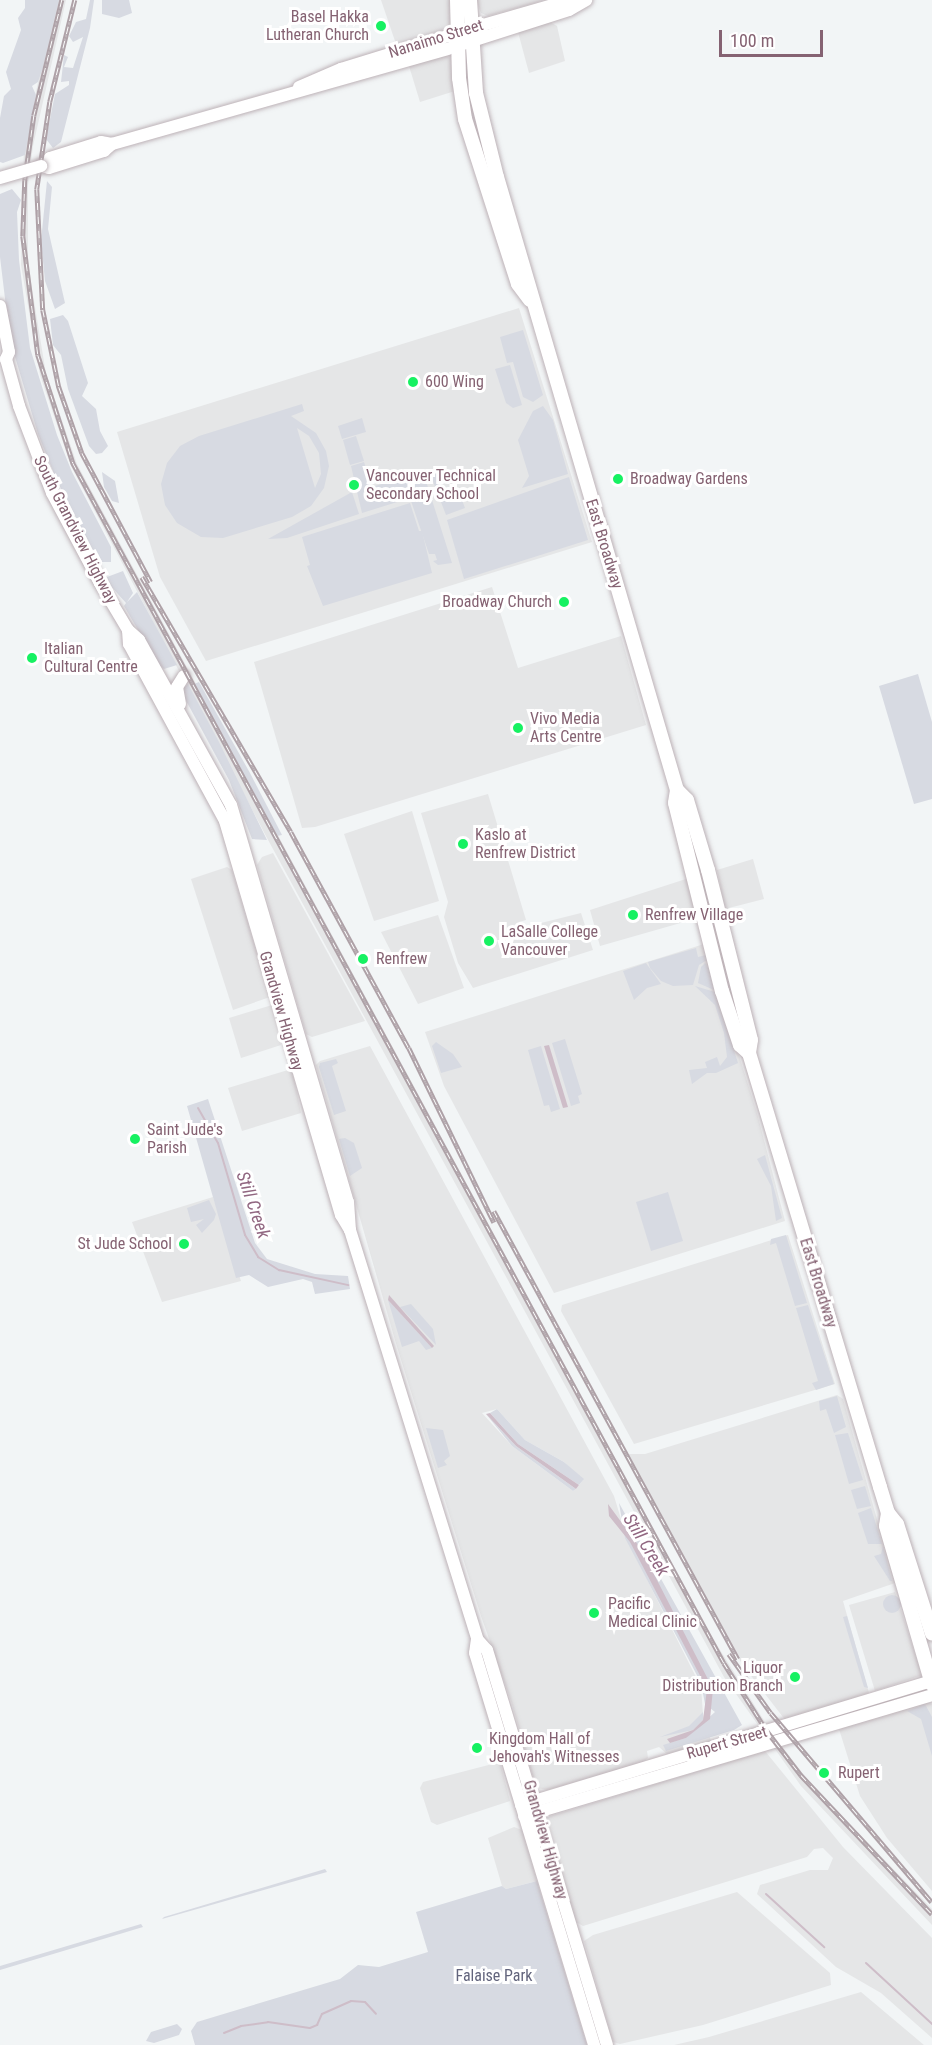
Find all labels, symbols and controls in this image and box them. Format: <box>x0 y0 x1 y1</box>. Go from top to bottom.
place label: Basel Hakka Lutheran Church <box>266 7 369 45</box>
street label: Nanaimo Street <box>386 16 486 62</box>
scale bar <box>722 18 826 56</box>
marker: Basel Hakka Lutheran Church <box>374 19 388 33</box>
text: 100 m <box>730 30 774 51</box>
place label: 600 Wing <box>425 372 484 392</box>
marker: 600 Wing <box>406 375 420 389</box>
street label: South Grandview Highway <box>29 453 121 607</box>
place label: Vancouver Technical Secondary School <box>366 466 496 504</box>
place label: Broadway Gardens <box>630 469 748 489</box>
marker: Broadway Gardens <box>611 472 625 486</box>
marker: Vancouver Technical Secondary School <box>347 478 361 492</box>
street label: East Broadway <box>581 497 627 591</box>
place label: Broadway Church <box>442 592 552 612</box>
marker: Broadway Church <box>557 595 571 609</box>
place label: Italian Cultural Centre <box>44 639 138 677</box>
marker: Italian Cultural Centre <box>25 651 39 665</box>
place label: Vivo Media Arts Centre <box>530 709 601 747</box>
marker: Vivo Media Arts Centre <box>511 721 525 735</box>
place label: Kaslo at Renfrew District <box>475 825 576 863</box>
marker: Kaslo at Renfrew District <box>456 837 470 851</box>
place label: Renfrew Village <box>645 905 743 925</box>
marker: Renfrew Village <box>626 908 640 922</box>
place label: LaSalle College Vancouver <box>501 922 598 960</box>
marker: LaSalle College Vancouver <box>482 934 496 948</box>
street label: Grandview Highway <box>255 949 307 1073</box>
place label: Renfrew <box>376 949 427 969</box>
marker: Renfrew <box>354 950 372 968</box>
place label: Saint Jude's Parish <box>147 1120 223 1158</box>
marker: Saint Jude's Parish <box>128 1132 142 1146</box>
water label: Still Creek <box>231 1169 275 1241</box>
place label: St Jude School <box>78 1234 172 1254</box>
street label: East Broadway <box>795 1236 841 1330</box>
marker: St Jude School <box>177 1237 191 1251</box>
water label: Still Creek <box>618 1510 674 1580</box>
place label: Pacific Medical Clinic <box>608 1594 697 1632</box>
marker: Pacific Medical Clinic <box>585 1604 603 1622</box>
place label: Liquor Distribution Branch <box>662 1658 783 1696</box>
marker: Liquor Distribution Branch <box>788 1670 802 1684</box>
street label: Rupert Street <box>685 1722 769 1764</box>
place label: Kingdom Hall of Jehovah's Witnesses <box>489 1729 620 1767</box>
marker: Kingdom Hall of Jehovah's Witnesses <box>470 1741 484 1755</box>
place label: Rupert <box>838 1763 880 1783</box>
marker: Rupert <box>815 1764 833 1782</box>
street label: Grandview Highway <box>519 1778 571 1902</box>
park label: Falaise Park <box>455 1966 533 1986</box>

